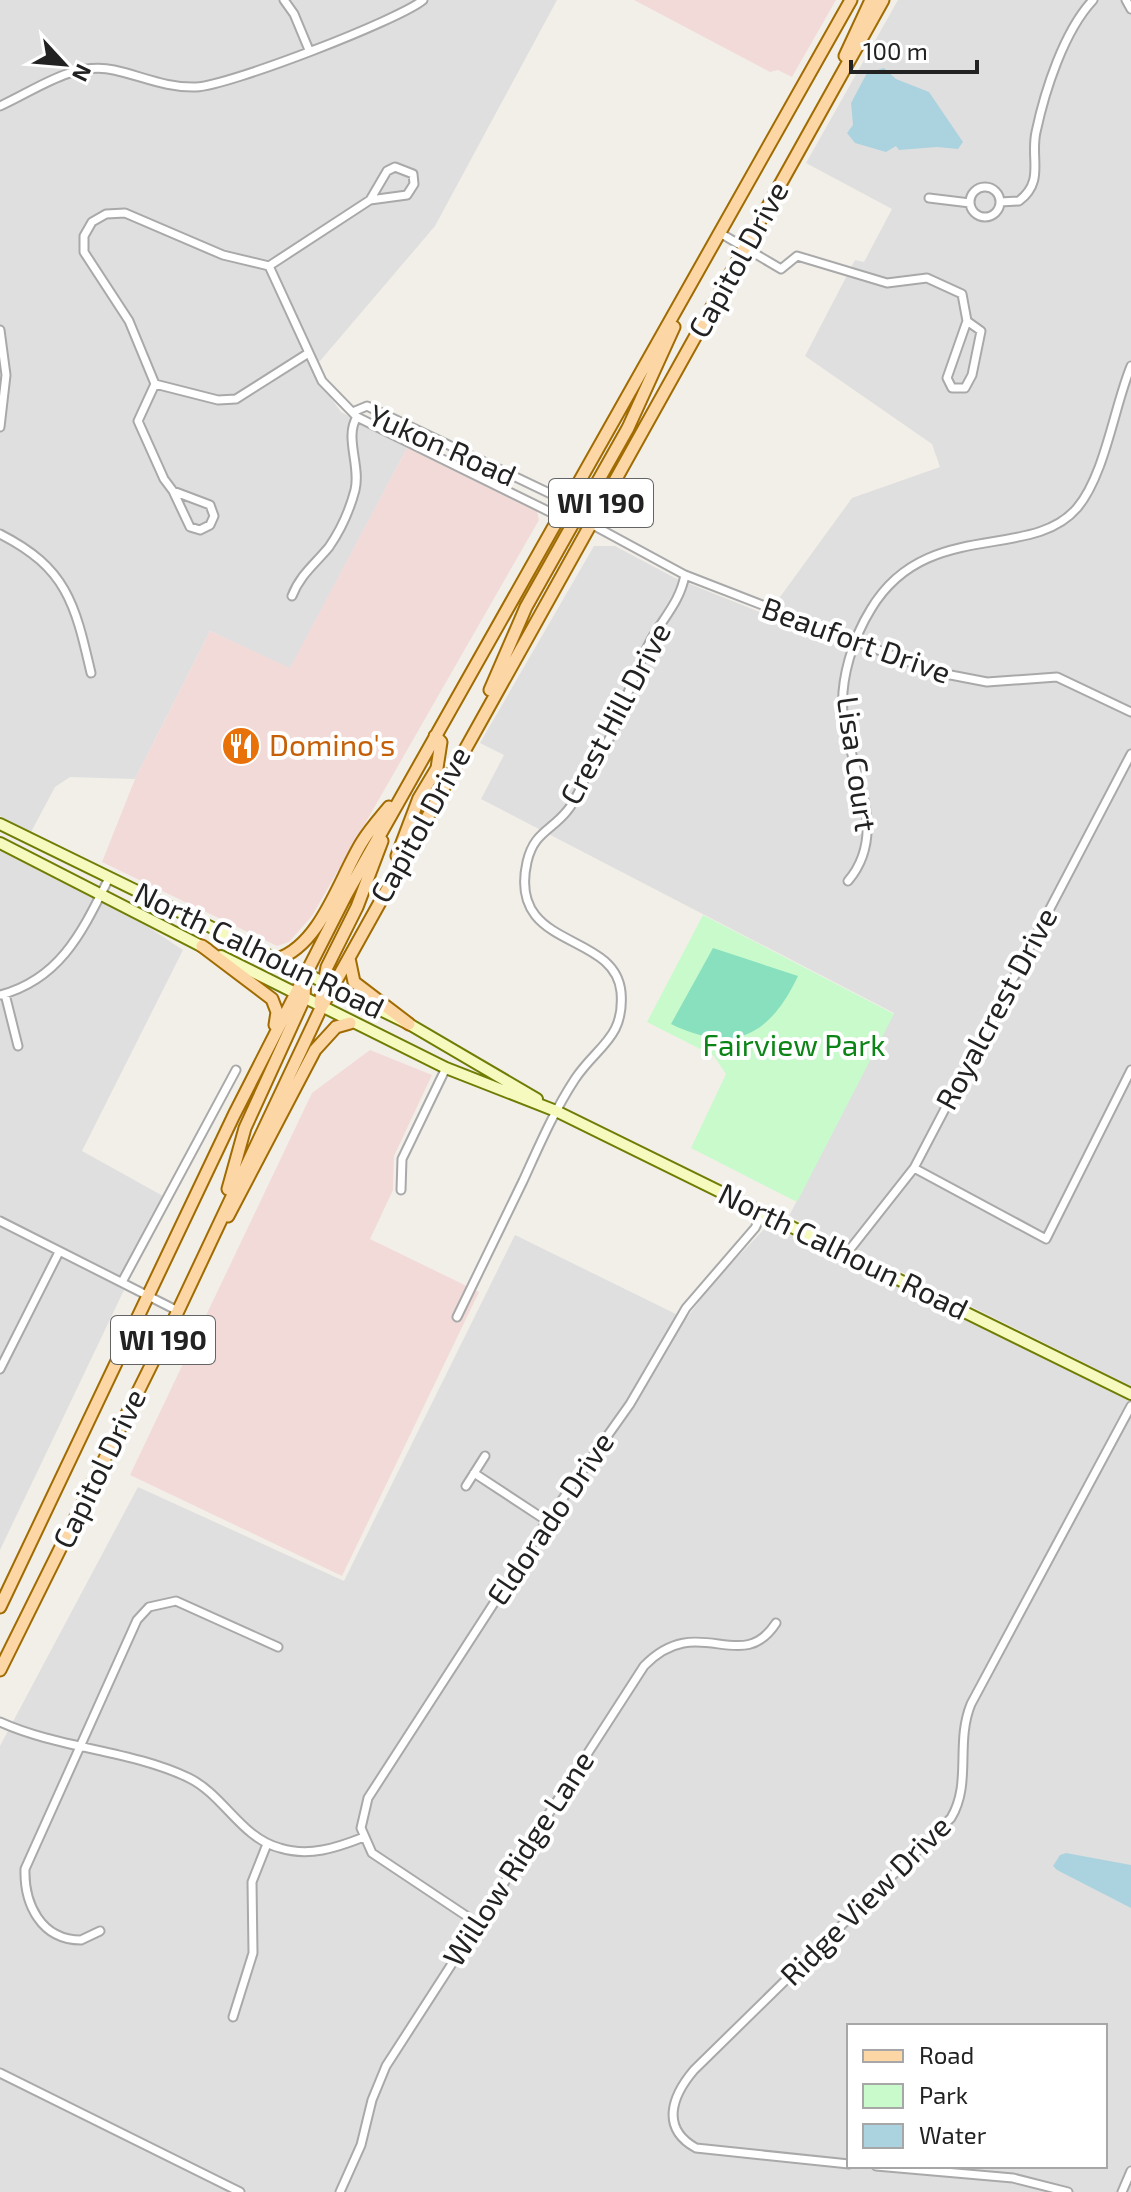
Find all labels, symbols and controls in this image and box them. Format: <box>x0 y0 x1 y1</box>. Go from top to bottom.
north arrow <box>24 24 104 104</box>
scale bar <box>851 24 977 74</box>
text: 100 m <box>863 36 928 65</box>
text: N <box>68 60 98 86</box>
street label: Capitol Drive <box>680 175 795 343</box>
street label: Yukon Road <box>364 396 522 493</box>
road number: WI 190 <box>549 479 653 527</box>
street label: Beaufort Drive <box>758 588 956 690</box>
street label: Crest Hill Drive <box>551 616 677 810</box>
street label: Lisa Court <box>831 694 885 834</box>
restaurant icon: Domino's <box>220 725 262 767</box>
place label: Domino's <box>269 726 395 762</box>
street label: Capitol Drive <box>362 740 477 908</box>
street label: North Calhoun Road <box>129 873 390 1025</box>
street label: Royalcrest Drive <box>927 901 1064 1115</box>
park label: Fairview Park <box>702 1026 886 1062</box>
street label: North Calhoun Road <box>713 1174 974 1326</box>
road number: WI 190 <box>111 1316 215 1364</box>
street label: Capitol Drive <box>44 1383 152 1554</box>
street label: Eldorado Drive <box>478 1425 620 1611</box>
street label: Willow Ridge Lane <box>434 1743 600 1972</box>
street label: Ridge View Drive <box>772 1807 957 1992</box>
legend <box>847 2024 1107 2168</box>
text: Road <box>919 2040 974 2069</box>
text: Park <box>919 2080 968 2109</box>
text: Water <box>919 2120 987 2149</box>

